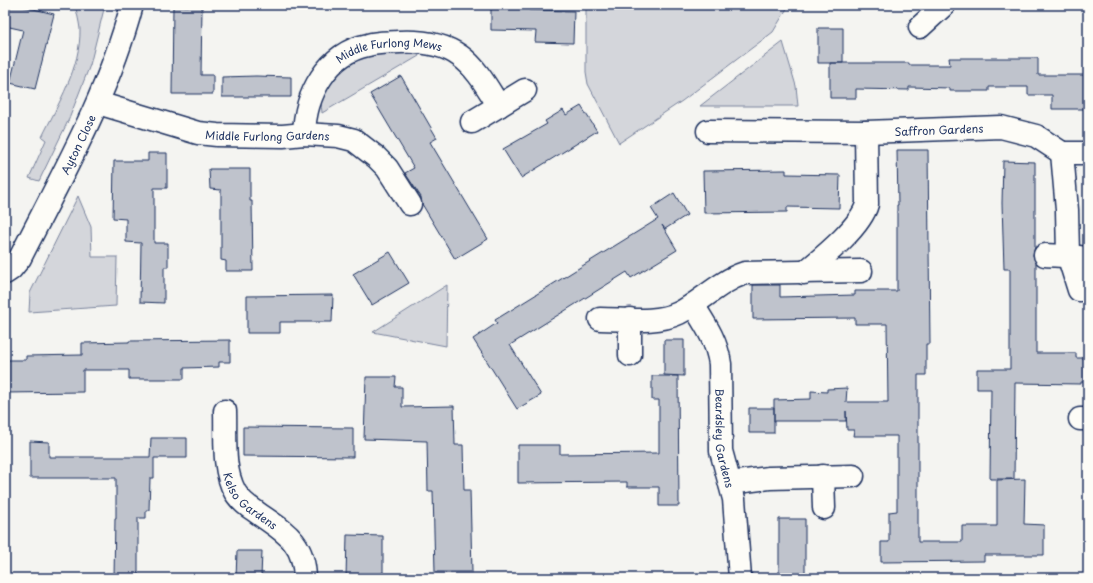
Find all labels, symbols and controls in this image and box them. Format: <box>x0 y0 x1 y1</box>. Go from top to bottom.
street label: Middle Furlong Mews <box>332 33 445 67</box>
street label: Ayton Close <box>56 111 99 177</box>
street label: Saffron Gardens <box>894 119 984 139</box>
street label: Middle Furlong Gardens <box>204 125 330 145</box>
street label: Beardsley Gardens <box>712 388 739 489</box>
street label: Kelso Gardens <box>220 470 281 533</box>

